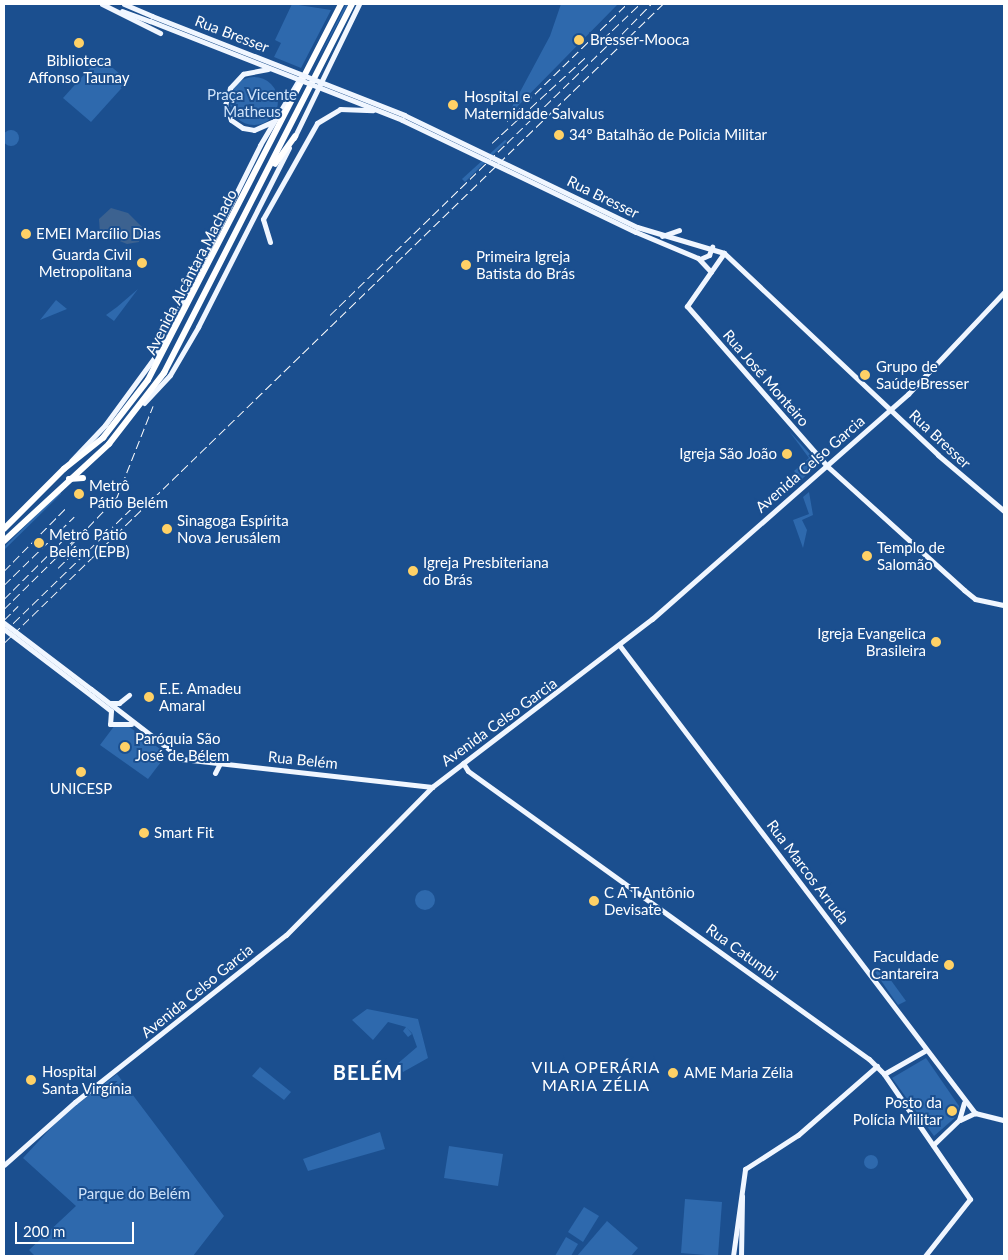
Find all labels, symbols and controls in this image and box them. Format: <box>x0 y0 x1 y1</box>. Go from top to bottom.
street label: Rua Bresser <box>192 12 272 56</box>
place label: Bresser-Mooca <box>590 31 690 49</box>
marker: Bresser-Mooca <box>572 33 586 47</box>
marker: Biblioteca Affonso Taunay <box>73 37 85 49</box>
place label: Biblioteca Affonso Taunay <box>28 51 130 86</box>
park label: Praça Vicente Matheus <box>207 85 297 120</box>
place label: Hospital e Maternidade Salvalus <box>464 87 604 122</box>
marker: Hospital e Maternidade Salvalus <box>446 98 460 112</box>
place label: 34º Batalhão de Policia Militar <box>569 126 767 144</box>
marker: 34º Batalhão de Policia Militar <box>553 129 565 141</box>
street label: Rua Bresser <box>564 172 642 222</box>
street label: Avenida Alcântara Machado <box>141 186 241 358</box>
place label: EMEI Marcílio Dias <box>36 225 161 243</box>
marker: EMEI Marcílio Dias <box>20 228 32 240</box>
place label: Guarda Civil Metropolitana <box>39 245 132 280</box>
place label: Primeira Igreja Batista do Brás <box>476 247 575 282</box>
marker: Guarda Civil Metropolitana <box>136 257 148 269</box>
marker: Primeira Igreja Batista do Brás <box>460 259 472 271</box>
street label: Rua José Monteiro <box>719 326 813 430</box>
place label: Grupo de Saúde Bresser <box>876 357 969 392</box>
marker: Grupo de Saúde Bresser <box>858 368 872 382</box>
street label: Rua Bresser <box>905 406 975 472</box>
street label: Avenida Celso Garcia <box>752 412 868 516</box>
place label: Igreja São João <box>679 445 777 463</box>
marker: Igreja São João <box>781 448 793 460</box>
place label: Metrô Pátio Belém <box>89 476 168 511</box>
marker: Metrô Pátio Belém <box>73 488 85 500</box>
place label: Sinagoga Espírita Nova Jerusálem <box>177 511 289 546</box>
marker: Sinagoga Espírita Nova Jerusálem <box>161 523 173 535</box>
place label: Metrô Pátio Belém (EPB) <box>49 525 130 560</box>
marker: Metrô Pátio Belém (EPB) <box>33 537 45 549</box>
place label: Templo de Salomão <box>877 538 945 573</box>
marker: Templo de Salomão <box>861 550 873 562</box>
place label: Igreja Presbiteriana do Brás <box>423 553 549 588</box>
marker: Igreja Presbiteriana do Brás <box>407 565 419 577</box>
place label: Igreja Evangelica Brasileira <box>817 624 926 659</box>
marker: Igreja Evangelica Brasileira <box>930 636 942 648</box>
street label: Avenida Celso Garcia <box>438 674 560 770</box>
place label: E.E. Amadeu Amaral <box>159 679 242 714</box>
marker: E.E. Amadeu Amaral <box>143 691 155 703</box>
place label: Paróquia São José de Bélem <box>135 729 229 764</box>
marker: Paróquia São José de Bélem <box>119 741 131 753</box>
street label: Rua Belém <box>267 747 339 773</box>
marker: UNICESP <box>75 766 87 778</box>
place label: UNICESP <box>50 780 112 798</box>
street label: Rua Marcos Arruda <box>763 816 853 928</box>
place label: Smart Fit <box>154 824 214 842</box>
marker: Smart Fit <box>138 827 150 839</box>
place label: C A T Antônio Devisate <box>604 883 697 918</box>
marker: C A T Antônio Devisate <box>588 895 600 907</box>
street label: Rua Catumbi <box>703 920 781 984</box>
street label: Avenida Celso Garcia <box>137 940 257 1042</box>
place label: Faculdade Cantareira <box>871 947 939 982</box>
marker: Faculdade Cantareira <box>943 959 955 971</box>
district label: VILA OPERÁRIA MARIA ZÉLIA <box>530 1057 662 1095</box>
district label: BELÉM <box>332 1060 404 1084</box>
place label: Hospital Santa Virgínia <box>42 1062 132 1097</box>
place label: AME Maria Zélia <box>684 1064 793 1082</box>
marker: AME Maria Zélia <box>666 1066 680 1080</box>
marker: Hospital Santa Virgínia <box>24 1073 38 1087</box>
place label: Posto da Polícia Militar <box>853 1093 942 1128</box>
marker: Posto da Polícia Militar <box>946 1105 958 1117</box>
park label: Parque do Belém <box>78 1185 190 1203</box>
scale bar <box>18 1212 136 1244</box>
text: 200 m <box>23 1222 65 1240</box>

